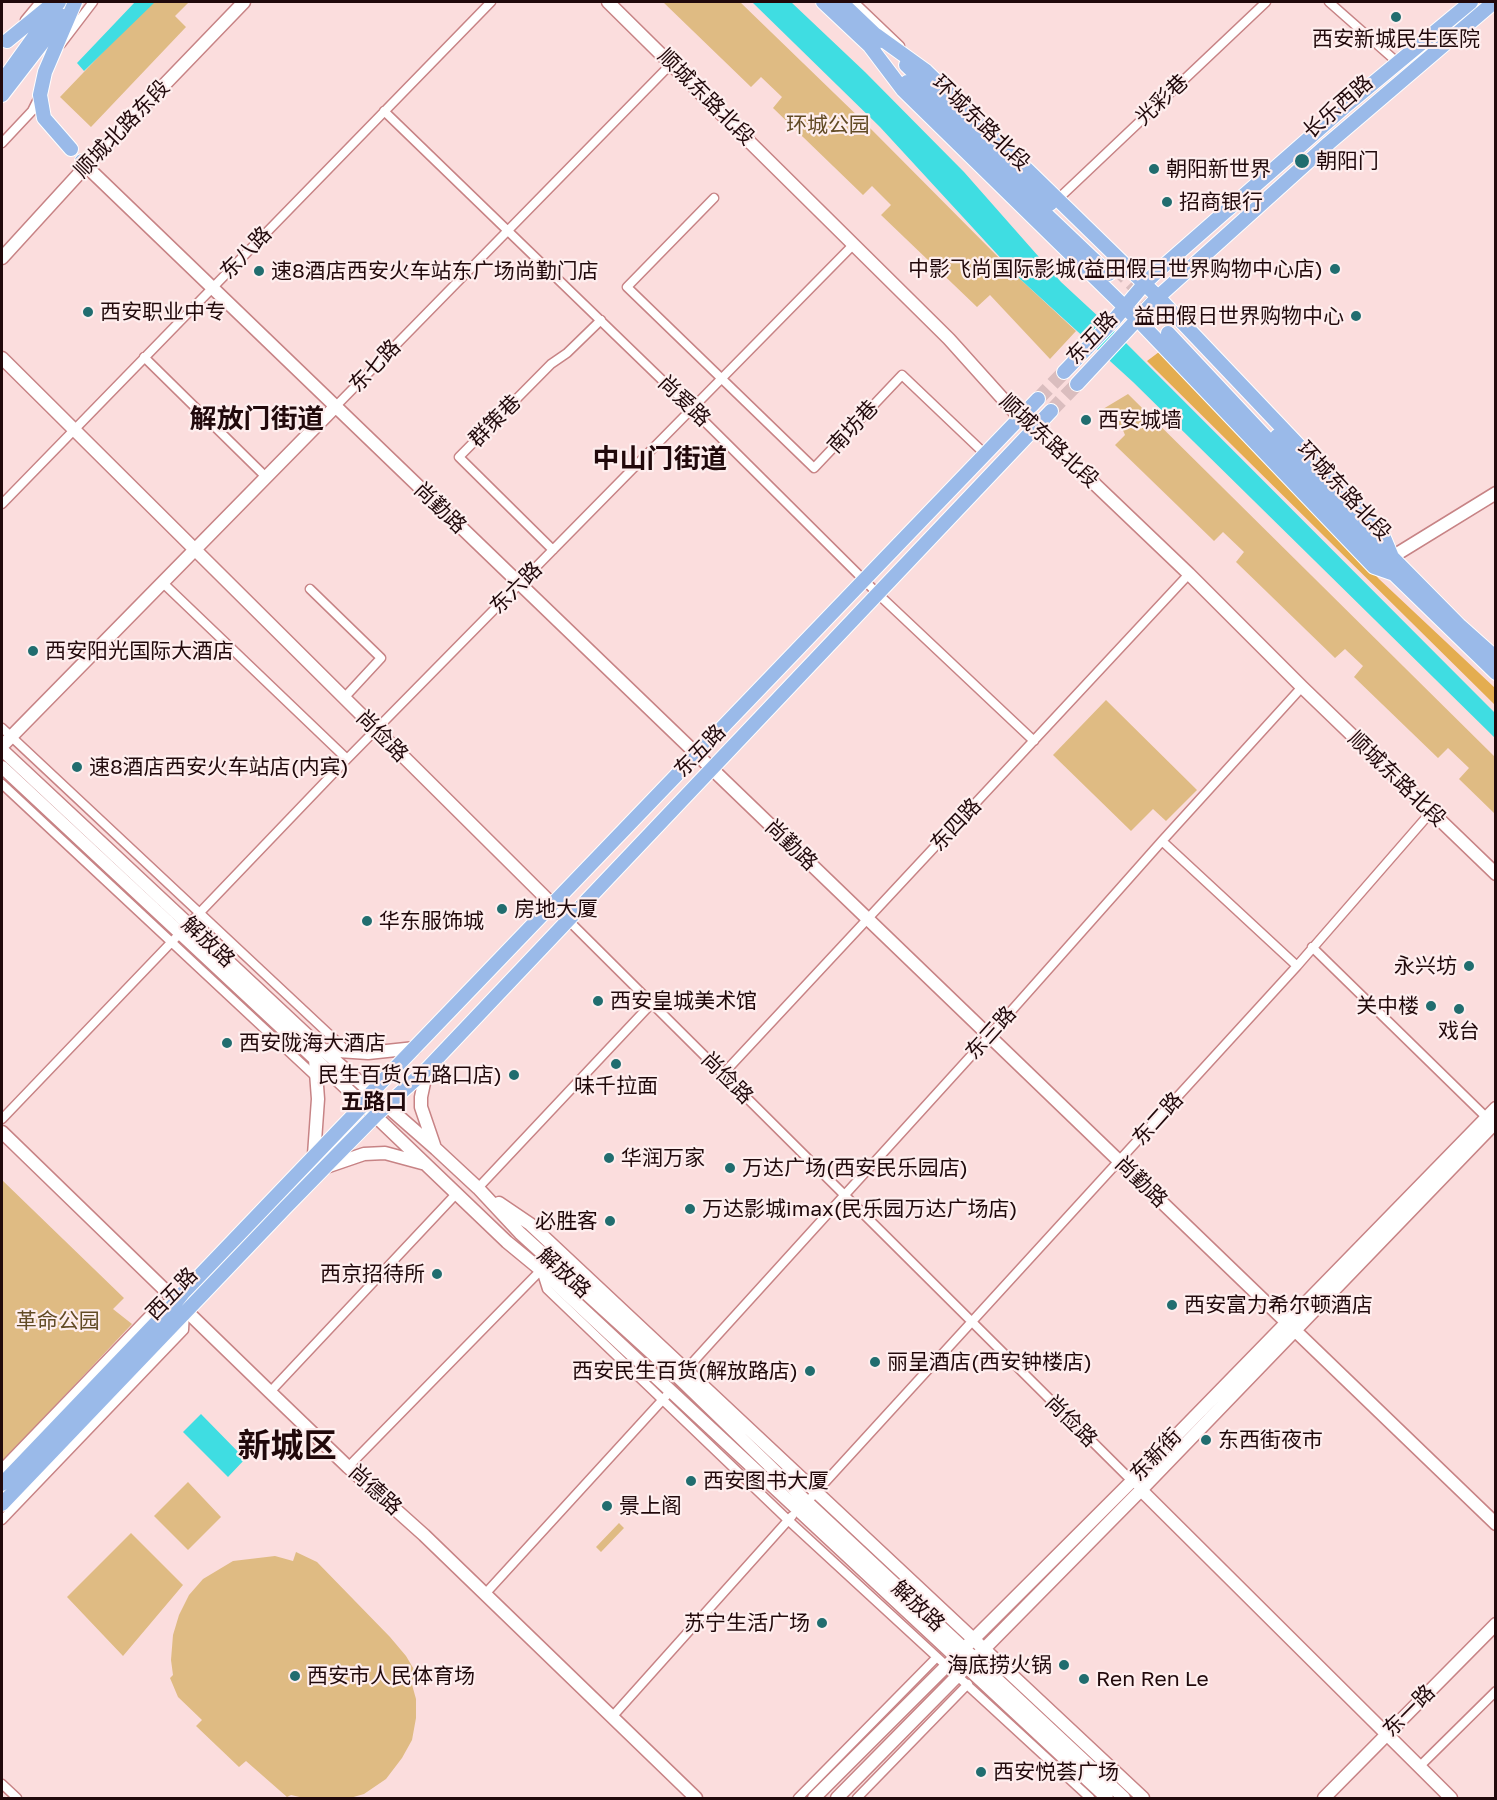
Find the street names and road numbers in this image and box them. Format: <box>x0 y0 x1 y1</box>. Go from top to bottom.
street label: 顺城东路北段 <box>653 44 759 150</box>
street label: 光彩巷 <box>1130 69 1194 131</box>
street label: 环城东路北段 <box>927 70 1035 176</box>
street label: 长乐西路 <box>1298 70 1378 144</box>
street label: 顺城北路东段 <box>69 75 175 183</box>
street label: 东八路 <box>215 222 277 284</box>
street label: 东五路 <box>1061 306 1123 370</box>
street label: 东七路 <box>344 335 406 397</box>
street label: 尚爱路 <box>653 370 715 432</box>
street label: 顺城东路北段 <box>994 389 1104 493</box>
street label: 群策巷 <box>464 390 526 452</box>
street label: 南坊巷 <box>822 395 884 459</box>
street label: 环城东路北段 <box>1292 436 1396 546</box>
street label: 尚勤路 <box>409 477 471 539</box>
street label: 东六路 <box>485 557 547 619</box>
street label: 尚俭路 <box>351 705 413 767</box>
street label: 东五路 <box>669 720 731 782</box>
street label: 顺城东路北段 <box>1343 726 1451 832</box>
street label: 东四路 <box>925 793 987 857</box>
street label: 尚勤路 <box>760 814 822 876</box>
street label: 解放路 <box>176 911 240 973</box>
street label: 东三路 <box>961 1001 1021 1065</box>
street label: 尚俭路 <box>696 1047 758 1109</box>
street label: 东二路 <box>1128 1087 1188 1151</box>
street label: 尚勤路 <box>1110 1151 1172 1213</box>
street label: 解放路 <box>532 1243 596 1303</box>
street label: 西五路 <box>141 1263 203 1325</box>
street label: 尚俭路 <box>1040 1390 1102 1452</box>
street label: 东新街 <box>1125 1424 1187 1486</box>
street label: 尚德路 <box>343 1460 407 1520</box>
street label: 解放路 <box>886 1575 950 1637</box>
street label: 东一路 <box>1378 1680 1440 1742</box>

